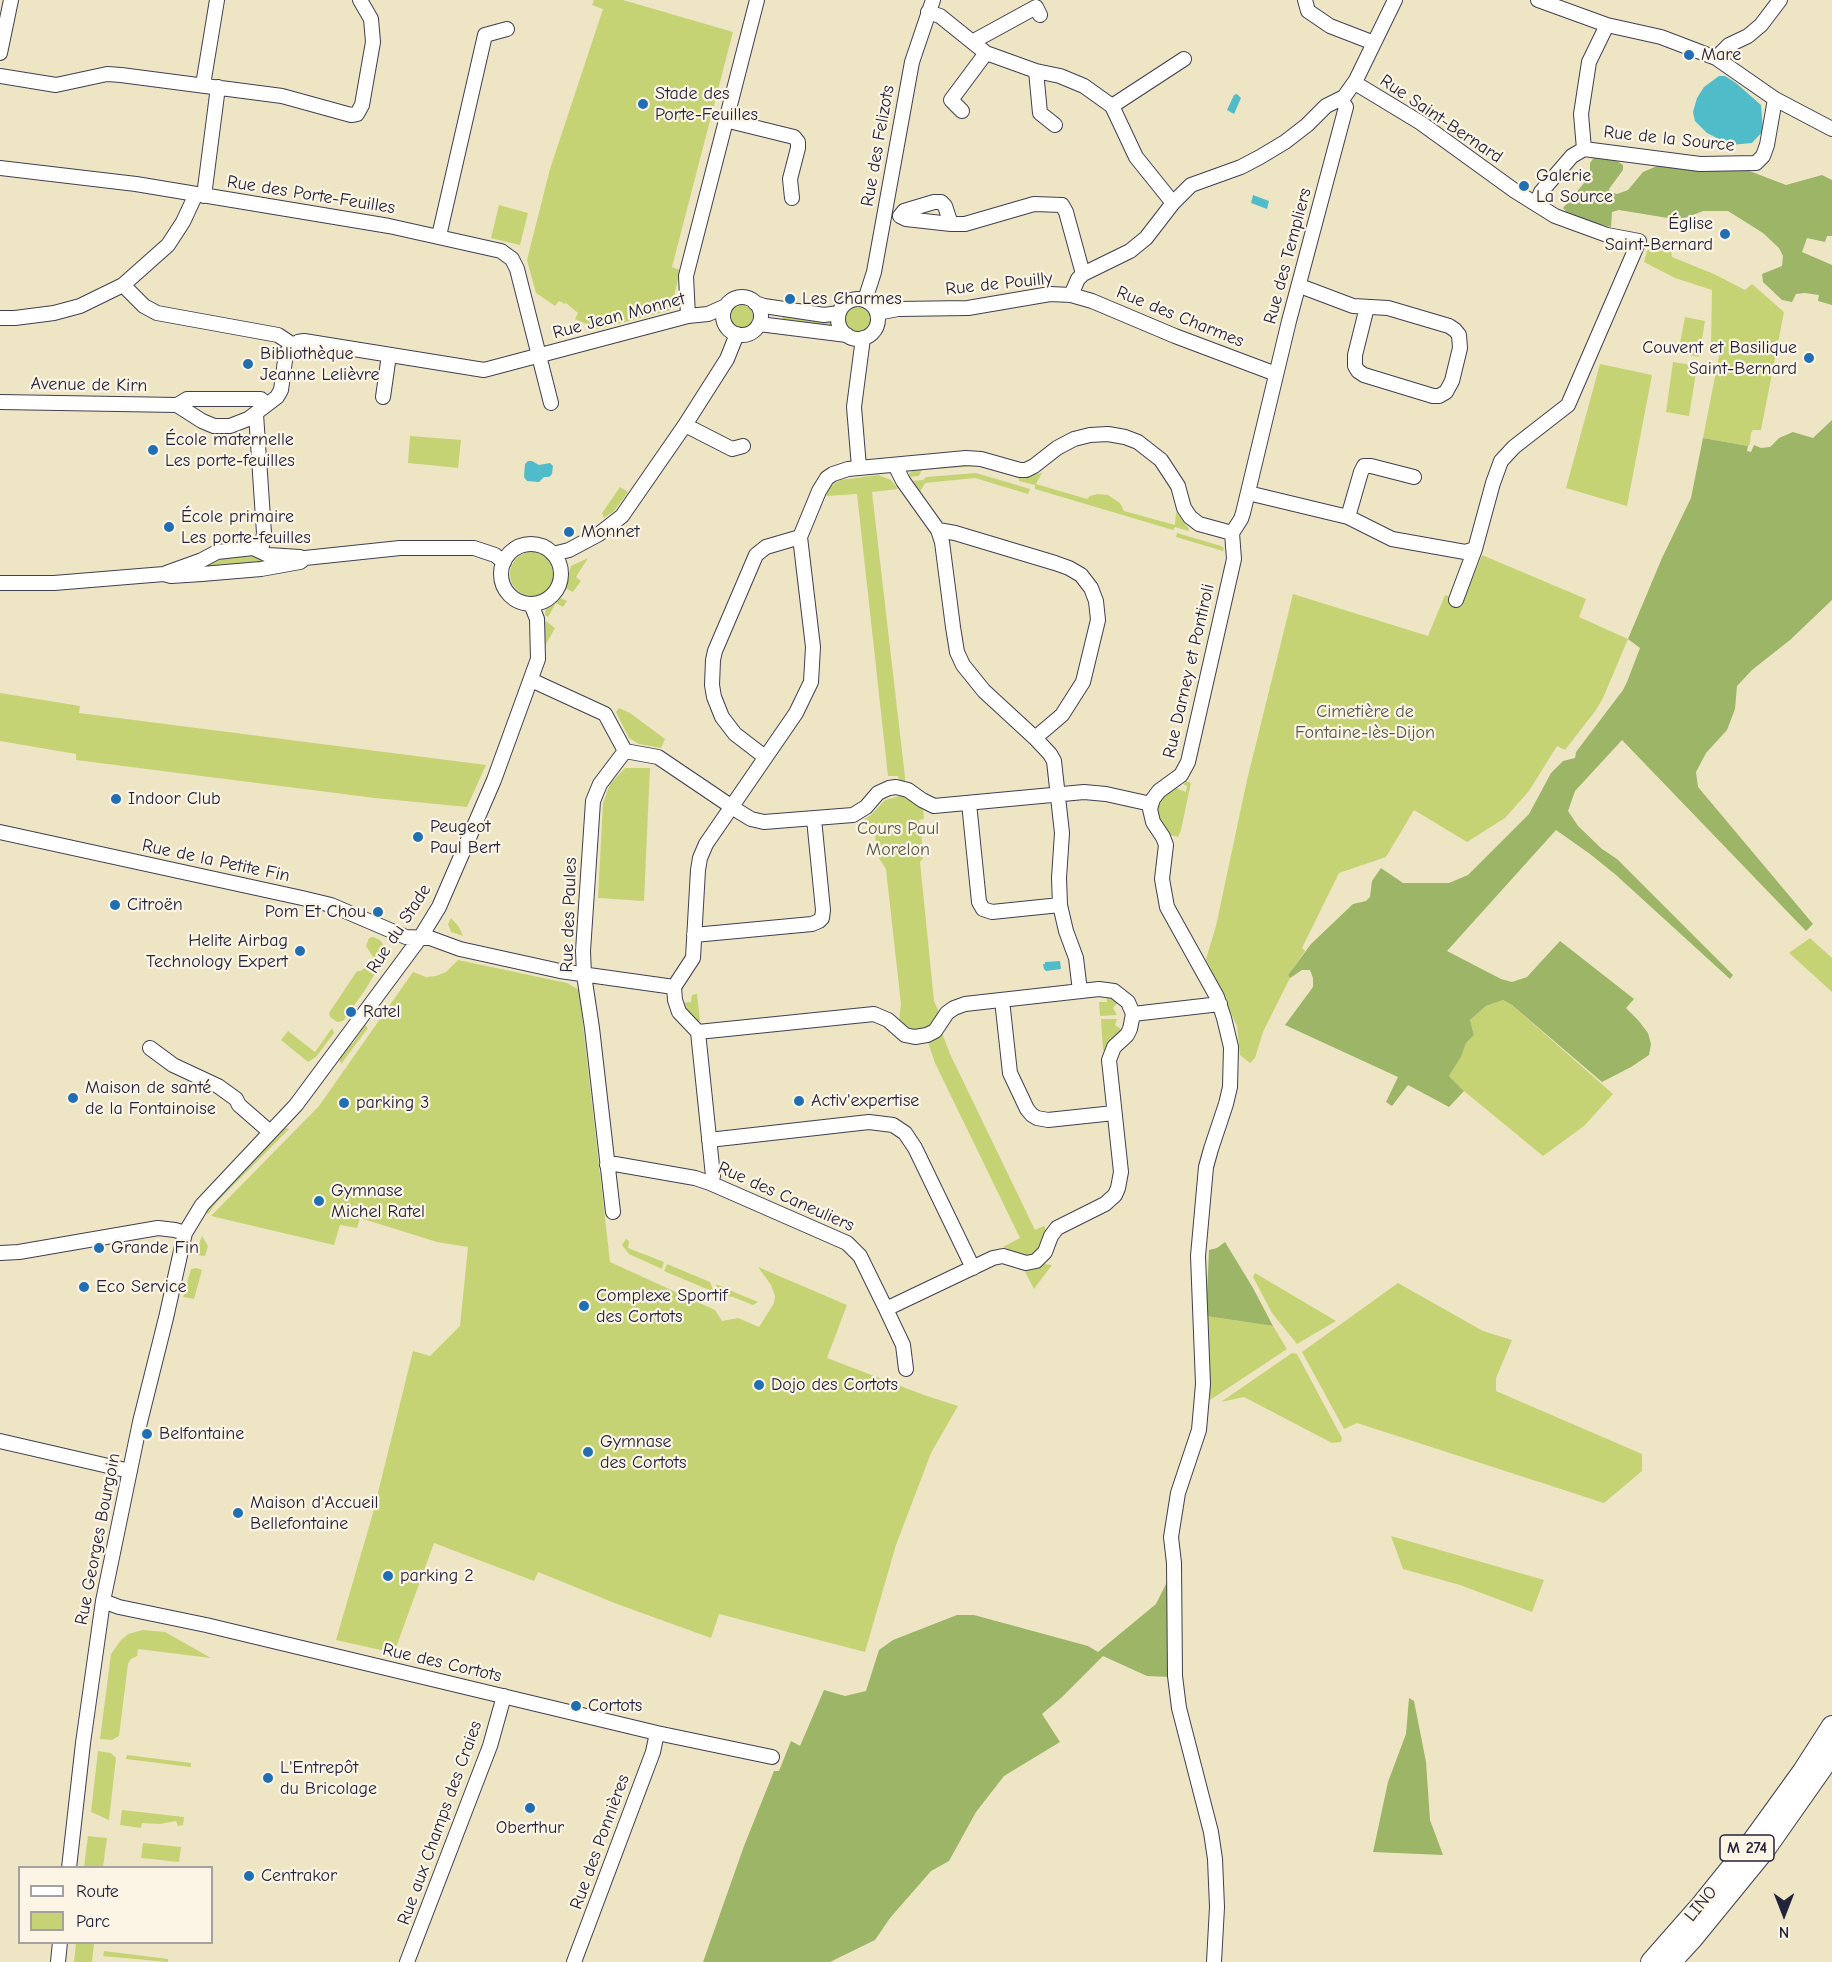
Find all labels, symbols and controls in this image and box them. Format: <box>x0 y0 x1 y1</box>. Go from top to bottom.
place label: Mare <box>1701 44 1741 66</box>
marker: Mare <box>1682 48 1696 62</box>
street label: Rue Saint-Bernard <box>1376 70 1506 168</box>
place label: Stade des Porte-Feuilles <box>655 83 758 125</box>
street label: Rue des Felizots <box>857 84 899 208</box>
marker: Stade des Porte-Feuilles <box>636 97 650 111</box>
street label: Rue de la Source <box>1602 121 1736 157</box>
place label: Galerie La Source <box>1536 165 1613 207</box>
street label: Rue des Porte-Feuilles <box>225 171 397 219</box>
marker: Galerie La Source <box>1517 179 1531 193</box>
street label: Rue des Templiers <box>1259 186 1317 326</box>
place label: Église Saint-Bernard <box>1605 213 1713 256</box>
marker: Église Saint-Bernard <box>1718 227 1732 241</box>
street label: Rue de Pouilly <box>944 268 1054 300</box>
street label: Rue des Charmes <box>1113 282 1247 352</box>
street label: Rue Jean Monnet <box>550 288 688 344</box>
place label: Les Charmes <box>802 288 902 310</box>
marker: Les Charmes <box>783 292 797 306</box>
place label: Couvent et Basilique Saint-Bernard <box>1642 337 1797 380</box>
place label: Bibliothèque Jeanne Lelièvre <box>260 343 380 386</box>
marker: Couvent et Basilique Saint-Bernard <box>1802 351 1816 365</box>
marker: Bibliothèque Jeanne Lelièvre <box>241 357 255 371</box>
street label: Avenue de Kirn <box>30 373 148 397</box>
place label: École maternelle Les porte-feuilles <box>165 429 295 472</box>
marker: École maternelle Les porte-feuilles <box>146 443 160 457</box>
place label: École primaire Les porte-feuilles <box>181 506 311 548</box>
marker: École primaire Les porte-feuilles <box>162 520 176 534</box>
place label: Monnet <box>581 521 640 543</box>
marker: Monnet <box>562 525 576 539</box>
street label: Rue Darney et Pontiroli <box>1158 582 1220 760</box>
park label: Cimetière de Fontaine-lès-Dijon <box>1295 701 1435 744</box>
place label: Indoor Club <box>128 788 221 810</box>
marker: Indoor Club <box>109 792 123 806</box>
place label: Peugeot Paul Bert <box>430 816 500 858</box>
park label: Cours Paul Morelon <box>857 818 939 860</box>
marker: Peugeot Paul Bert <box>411 830 425 844</box>
street label: Rue de la Petite Fin <box>140 835 292 887</box>
street label: Rue des Paules <box>556 857 582 973</box>
street label: Rue du Stade <box>362 880 436 978</box>
place label: Citroën <box>127 894 183 916</box>
marker: Citroën <box>108 898 122 912</box>
place label: Pom Et Chou <box>265 901 366 923</box>
marker: Pom Et Chou <box>371 905 385 919</box>
place label: Helite Airbag Technology Expert <box>146 930 288 972</box>
marker: Helite Airbag Technology Expert <box>293 944 307 958</box>
place label: Ratel <box>363 1001 400 1023</box>
marker: Ratel <box>344 1005 358 1019</box>
place label: Maison de santé de la Fontainoise <box>85 1077 216 1120</box>
place label: Activ'expertise <box>811 1090 919 1112</box>
marker: Maison de santé de la Fontainoise <box>66 1091 80 1105</box>
place label: parking 3 <box>356 1092 429 1114</box>
marker: Activ'expertise <box>792 1094 806 1108</box>
marker: parking 3 <box>337 1096 351 1110</box>
street label: Rue des Caneuliers <box>714 1157 858 1237</box>
place label: Gymnase Michel Ratel <box>331 1180 425 1222</box>
marker: Gymnase Michel Ratel <box>312 1194 326 1208</box>
place label: Grande Fin <box>111 1237 199 1259</box>
marker: Grande Fin <box>92 1241 106 1255</box>
place label: Eco Service <box>96 1276 186 1298</box>
marker: Eco Service <box>77 1280 91 1294</box>
place label: Complexe Sportif des Cortots <box>596 1285 728 1328</box>
marker: Complexe Sportif des Cortots <box>577 1299 591 1313</box>
place label: Dojo des Cortots <box>771 1374 898 1396</box>
marker: Dojo des Cortots <box>752 1378 766 1392</box>
place label: Belfontaine <box>159 1423 244 1445</box>
marker: Belfontaine <box>140 1427 154 1441</box>
place label: Gymnase des Cortots <box>600 1431 686 1474</box>
marker: Gymnase des Cortots <box>581 1445 595 1459</box>
street label: Rue Georges Bourgoin <box>71 1451 125 1627</box>
place label: Maison d'Accueil Bellefontaine <box>250 1492 379 1534</box>
marker: Maison d'Accueil Bellefontaine <box>231 1506 245 1520</box>
place label: parking 2 <box>400 1565 474 1587</box>
marker: parking 2 <box>381 1569 395 1583</box>
street label: Rue des Cortots <box>380 1639 504 1687</box>
place label: Cortots <box>588 1695 642 1717</box>
marker: Cortots <box>569 1699 583 1713</box>
street label: Rue aux Champs des Craies <box>393 1718 487 1928</box>
place label: L'Entrepôt du Bricolage <box>280 1757 377 1800</box>
marker: L'Entrepôt du Bricolage <box>261 1771 275 1785</box>
street label: Rue des Ponnières <box>566 1772 634 1912</box>
marker: Oberthur <box>523 1801 537 1815</box>
place label: Oberthur <box>496 1817 564 1839</box>
road number: M 274 <box>1720 1835 1774 1861</box>
place label: Centrakor <box>261 1865 337 1887</box>
legend <box>18 1866 213 1944</box>
marker: Centrakor <box>242 1869 256 1883</box>
text: Route <box>76 1881 119 1902</box>
street label: LINO <box>1680 1882 1722 1926</box>
north arrow <box>1754 1884 1814 1944</box>
text: Parc <box>76 1911 110 1932</box>
text: N <box>1779 1923 1789 1941</box>

